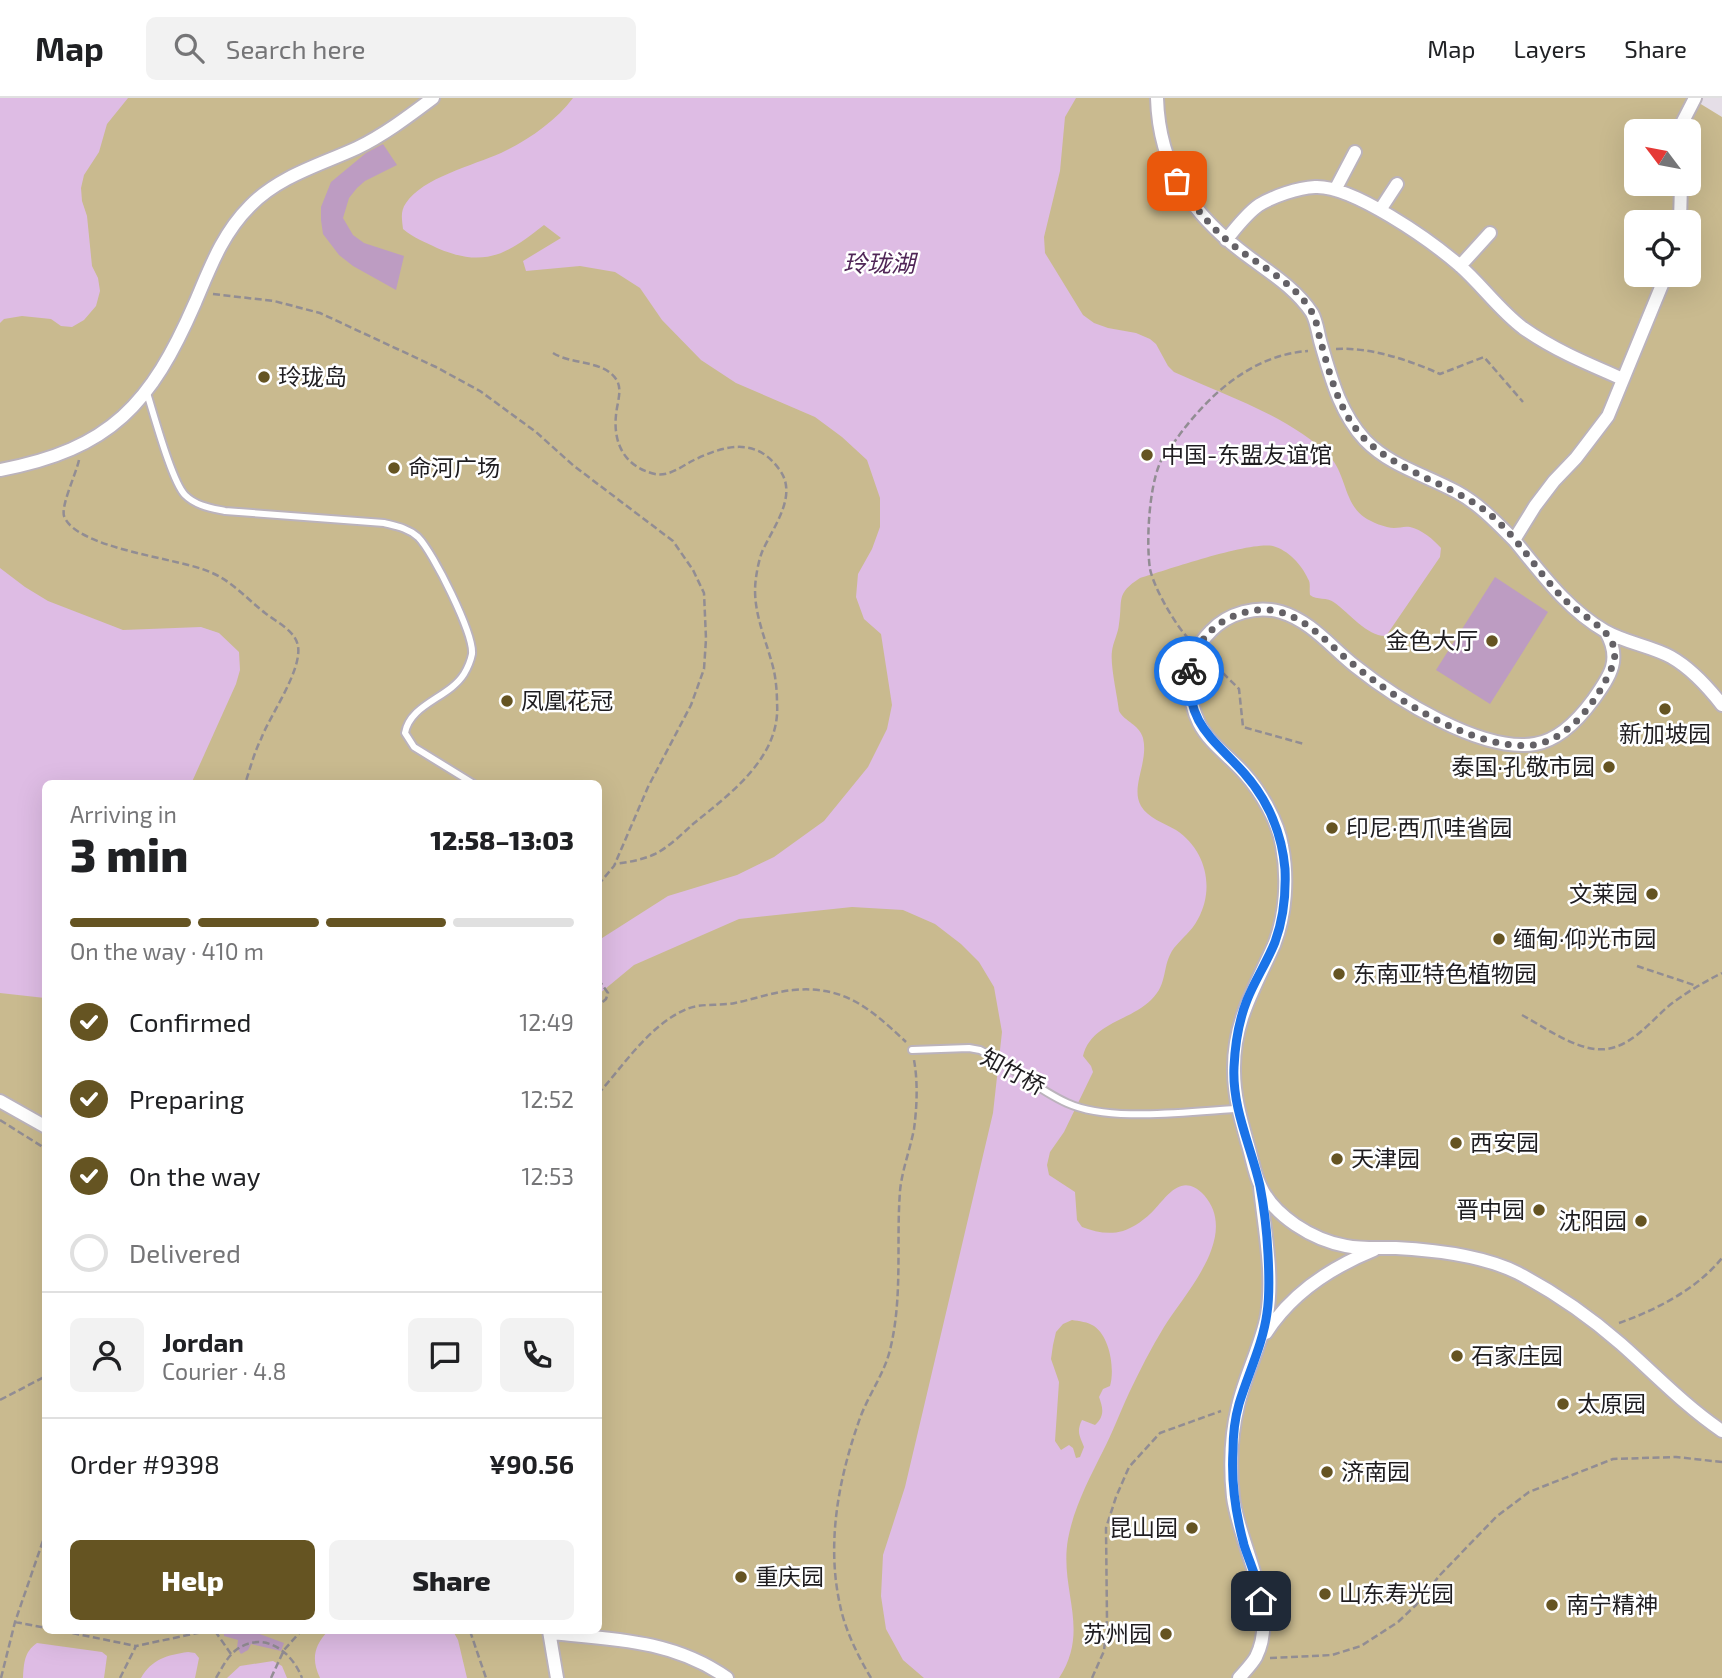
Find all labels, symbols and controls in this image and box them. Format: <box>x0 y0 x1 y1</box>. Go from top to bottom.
search box <box>146 17 636 80</box>
text: Map <box>35 28 104 68</box>
icon: search <box>170 29 208 67</box>
text: Search here <box>226 33 365 64</box>
text: Map <box>1427 34 1475 63</box>
text: Layers <box>1513 34 1586 63</box>
text: Share <box>1624 34 1687 63</box>
north arrow <box>1624 119 1701 196</box>
map controls <box>1624 119 1701 287</box>
pin <box>1147 151 1207 211</box>
icon: bag <box>1158 162 1196 200</box>
button: locate <box>1624 210 1701 287</box>
water label: 玲珑湖 <box>843 248 919 277</box>
place label: 玲珑岛 <box>278 362 347 390</box>
marker: 玲珑岛 <box>256 369 272 385</box>
place label: 中国-东盟友谊馆 <box>1161 440 1332 468</box>
marker: 中国-东盟友谊馆 <box>1139 447 1155 463</box>
place label: 命河广场 <box>408 453 500 481</box>
marker: 命河广场 <box>386 460 402 476</box>
place label: 金色大厅 <box>1386 626 1478 654</box>
marker: 金色大厅 <box>1484 633 1500 649</box>
courier <box>1154 636 1224 706</box>
icon: bike <box>1170 652 1208 690</box>
place label: 凤凰花冠 <box>521 686 613 714</box>
marker: 凤凰花冠 <box>499 693 515 709</box>
marker: 新加坡园 <box>1657 701 1673 717</box>
place label: 新加坡园 <box>1619 719 1711 747</box>
place label: 泰国·孔敬市园 <box>1452 752 1595 780</box>
marker: 泰国·孔敬市园 <box>1601 759 1617 775</box>
text: Arriving in <box>70 800 177 828</box>
place label: 印尼·西爪哇省园 <box>1346 813 1512 841</box>
marker: 印尼·西爪哇省园 <box>1324 820 1340 836</box>
text: 12:58–13:03 <box>430 824 574 855</box>
text: 3 min <box>70 826 188 881</box>
place label: 文莱园 <box>1569 879 1638 907</box>
marker: 文莱园 <box>1644 886 1660 902</box>
place label: 缅甸·仰光市园 <box>1513 924 1656 952</box>
marker: 缅甸·仰光市园 <box>1491 931 1507 947</box>
text: On the way · 410 m <box>70 937 264 965</box>
place label: 东南亚特色植物园 <box>1353 959 1537 987</box>
marker: 东南亚特色植物园 <box>1331 966 1347 982</box>
icon: check <box>70 1003 108 1041</box>
text: Confirmed <box>129 1006 252 1037</box>
text: 12:49 <box>519 1008 574 1036</box>
street label: 知竹桥 <box>977 1042 1050 1100</box>
icon: check <box>70 1080 108 1118</box>
text: Preparing <box>129 1083 244 1114</box>
text: 12:52 <box>521 1085 574 1113</box>
place label: 西安园 <box>1470 1128 1539 1156</box>
marker: 西安园 <box>1448 1135 1464 1151</box>
place label: 天津园 <box>1351 1144 1420 1172</box>
marker: 天津园 <box>1329 1151 1345 1167</box>
icon: check <box>70 1157 108 1195</box>
text: On the way <box>129 1160 260 1191</box>
text: 12:53 <box>521 1162 574 1190</box>
place label: 晋中园 <box>1456 1195 1525 1223</box>
marker: 晋中园 <box>1531 1202 1547 1218</box>
place label: 沈阳园 <box>1558 1206 1627 1234</box>
marker: 沈阳园 <box>1633 1213 1649 1229</box>
text: Delivered <box>129 1237 241 1268</box>
button: person <box>70 1318 144 1392</box>
button: chat <box>408 1318 482 1392</box>
button: phone <box>500 1318 574 1392</box>
text: Jordan <box>162 1326 244 1357</box>
place label: 石家庄园 <box>1471 1341 1563 1369</box>
marker: 石家庄园 <box>1449 1348 1465 1364</box>
text: Courier · 4.8 <box>162 1357 286 1385</box>
place label: 太原园 <box>1577 1389 1646 1417</box>
marker: 太原园 <box>1555 1396 1571 1412</box>
text: Order #9398 <box>70 1448 220 1479</box>
text: ¥90.56 <box>489 1448 574 1479</box>
place label: 济南园 <box>1341 1457 1410 1485</box>
marker: 济南园 <box>1319 1464 1335 1480</box>
place label: 昆山园 <box>1109 1513 1178 1541</box>
marker: 昆山园 <box>1184 1520 1200 1536</box>
button: Help <box>70 1540 315 1620</box>
button: Share <box>329 1540 574 1620</box>
place label: 重庆园 <box>755 1562 824 1590</box>
marker: 重庆园 <box>733 1569 749 1585</box>
pin <box>1231 1571 1291 1631</box>
place label: 山东寿光园 <box>1339 1579 1454 1607</box>
icon: home <box>1242 1582 1280 1620</box>
marker: 山东寿光园 <box>1317 1586 1333 1602</box>
place label: 南宁精神 <box>1566 1590 1658 1618</box>
marker: 南宁精神 <box>1544 1597 1560 1613</box>
place label: 苏州园 <box>1083 1619 1152 1647</box>
marker: 苏州园 <box>1158 1626 1174 1642</box>

